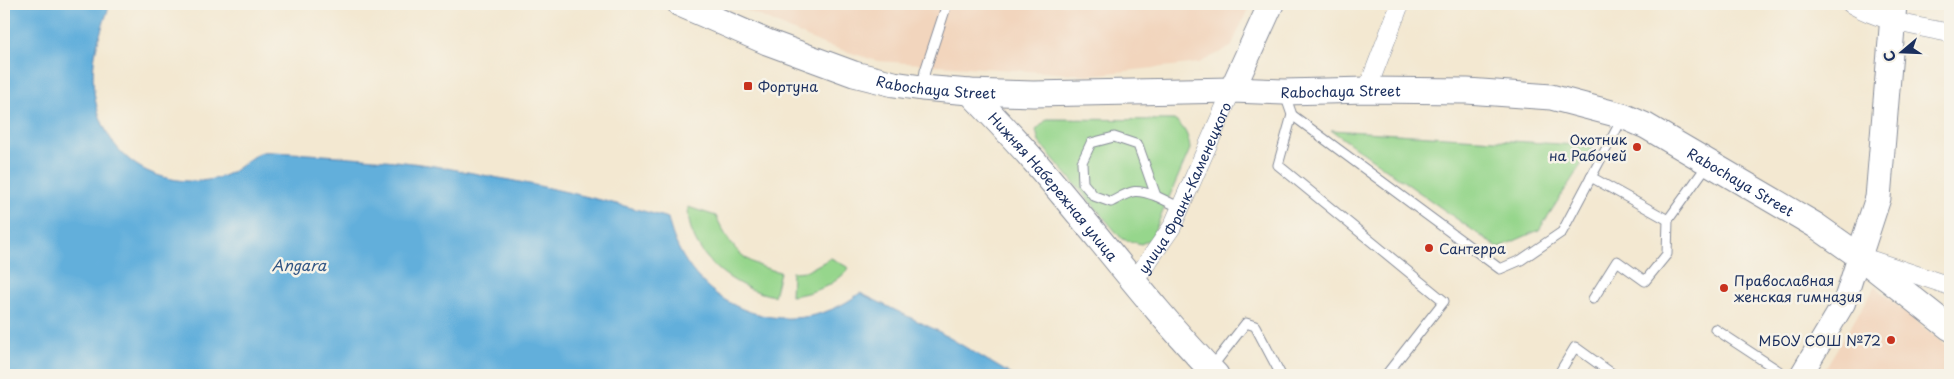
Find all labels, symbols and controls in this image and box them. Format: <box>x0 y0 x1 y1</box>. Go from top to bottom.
north arrow <box>1876 28 1926 78</box>
text: С <box>1878 48 1901 65</box>
street label: Rabochaya Street <box>874 69 996 103</box>
place label: Фортуна <box>758 76 818 97</box>
street label: Rabochaya Street <box>1280 79 1401 103</box>
marker: Фортуна <box>742 80 754 92</box>
street label: улица Франк-Каменецкого <box>1132 98 1236 278</box>
street label: Нижняя Набережная улица <box>984 107 1123 265</box>
place label: Охотник на Рабочей <box>1549 129 1628 166</box>
marker: Охотник на Рабочей <box>1631 141 1643 153</box>
street label: Rabochaya Street <box>1683 142 1798 221</box>
place label: Сантерра <box>1439 238 1506 259</box>
marker: Сантерра <box>1423 242 1435 254</box>
water label: Angara <box>272 253 327 276</box>
place label: Православная женская гимназия <box>1733 270 1863 307</box>
marker: Православная женская гимназия <box>1718 282 1730 294</box>
place label: МБОУ СОШ №72 <box>1759 330 1881 351</box>
marker: МБОУ СОШ №72 <box>1885 334 1897 346</box>

